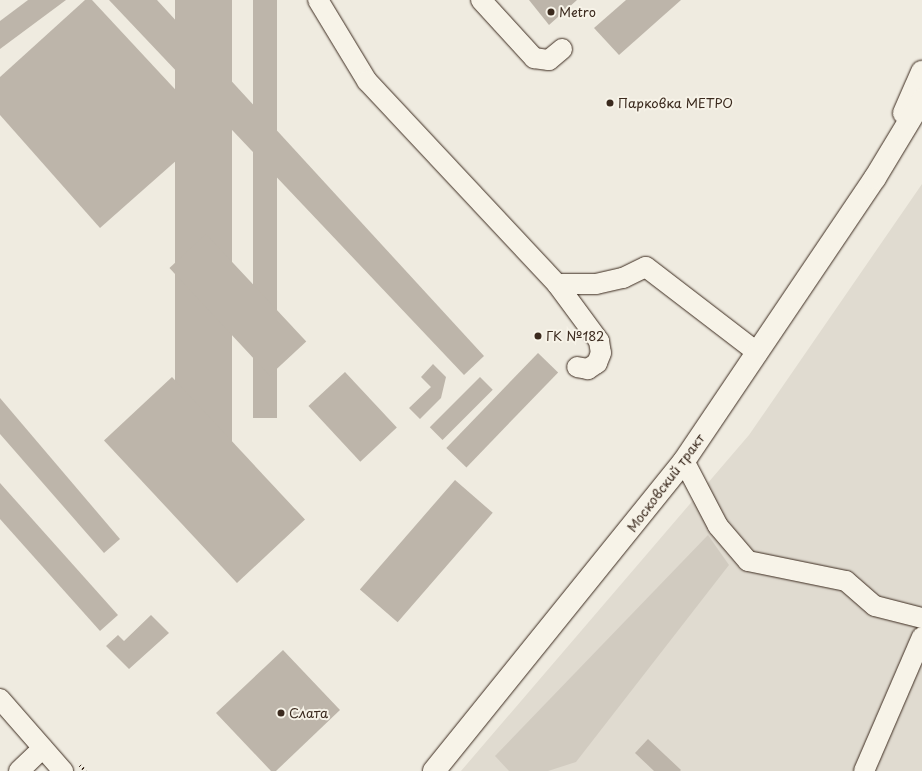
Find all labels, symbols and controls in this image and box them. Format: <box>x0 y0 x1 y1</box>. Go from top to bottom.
place label: Metro <box>559 4 596 20</box>
marker: Metro <box>546 7 556 17</box>
place label: Парковка МЕТРО <box>618 95 733 111</box>
marker: Парковка МЕТРО <box>605 98 615 108</box>
place label: ГК №182 <box>546 328 604 344</box>
marker: ГК №182 <box>533 331 543 341</box>
street label: Московский тракт <box>624 431 708 535</box>
place label: Слата <box>289 705 328 721</box>
marker: Слата <box>276 708 286 718</box>

